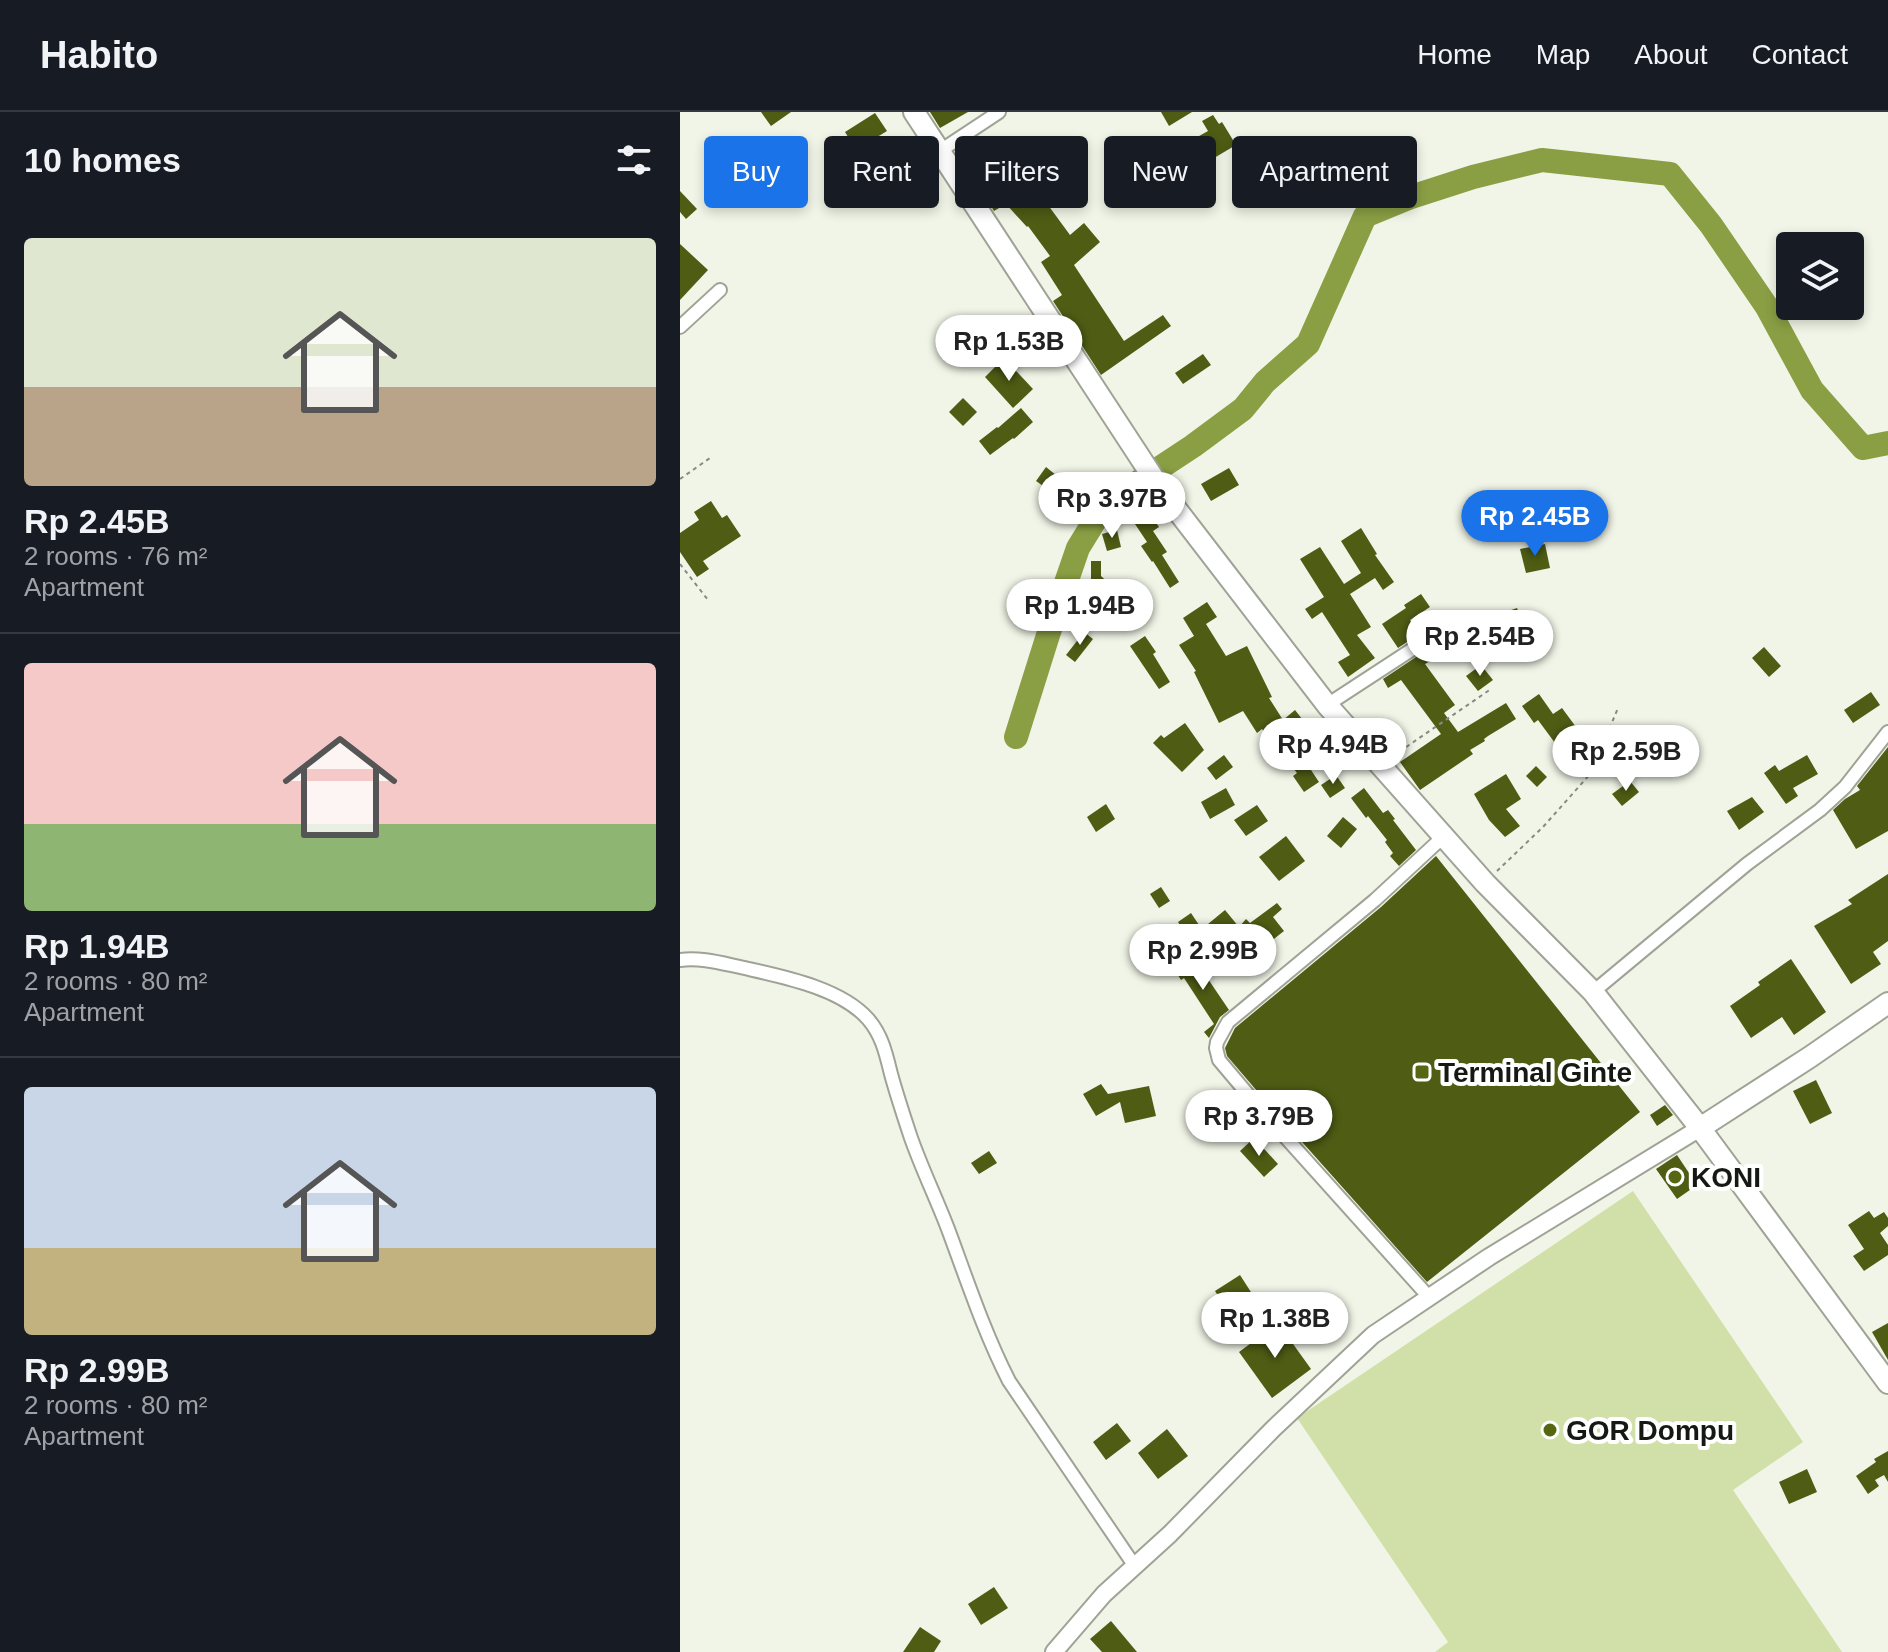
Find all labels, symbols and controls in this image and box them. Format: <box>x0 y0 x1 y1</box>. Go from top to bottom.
text: Habito <box>40 34 158 76</box>
text: Home <box>1417 39 1492 70</box>
text: Map <box>1536 39 1590 70</box>
text: About <box>1634 39 1708 70</box>
text: Contact <box>1752 39 1848 70</box>
chip: Buy <box>704 136 808 208</box>
chip: Rent <box>824 136 939 208</box>
chip: Filters <box>955 136 1088 208</box>
chip: New <box>1104 136 1216 208</box>
chip: Apartment <box>1232 136 1417 208</box>
icon: filters <box>612 138 656 182</box>
text: 10 homes <box>24 141 181 179</box>
map controls <box>1776 232 1864 320</box>
button: layers <box>1776 232 1864 320</box>
icon: home <box>268 290 412 434</box>
pin: Rp 1.53B <box>926 315 1092 383</box>
text: Rp 1.53B <box>953 326 1065 356</box>
pin: Rp 3.97B <box>1029 472 1195 540</box>
text: Rp 3.97B <box>1056 483 1168 513</box>
pin: Rp 2.45B <box>1452 490 1618 558</box>
text: Rp 2.45B <box>1479 501 1591 531</box>
text: Rp 2.45B <box>24 502 170 540</box>
text: 2 rooms · 76 m² <box>24 541 208 571</box>
text: Apartment <box>24 572 144 602</box>
pin: Rp 1.94B <box>997 579 1163 647</box>
text: Rp 1.94B <box>1024 590 1136 620</box>
pin: Rp 2.54B <box>1397 610 1563 678</box>
text: Rp 2.54B <box>1424 621 1536 651</box>
icon: home <box>268 715 412 859</box>
pin: Rp 4.94B <box>1250 718 1416 786</box>
pin: Rp 2.59B <box>1543 725 1709 793</box>
text: Rp 4.94B <box>1277 729 1389 759</box>
text: Rp 2.59B <box>1570 736 1682 766</box>
pin: Rp 2.99B <box>1120 924 1286 992</box>
text: Rp 1.94B <box>24 927 170 965</box>
text: Rp 2.99B <box>1147 935 1259 965</box>
text: 2 rooms · 80 m² <box>24 966 208 996</box>
text: Apartment <box>24 997 144 1027</box>
place label: Terminal Ginte <box>1438 1057 1632 1088</box>
marker: Terminal Ginte <box>1413 1063 1431 1081</box>
pin: Rp 3.79B <box>1176 1090 1342 1158</box>
text: Rp 3.79B <box>1203 1101 1315 1131</box>
icon: home <box>268 1139 412 1283</box>
place label: KONI <box>1691 1162 1761 1193</box>
marker: KONI <box>1666 1168 1684 1186</box>
pin: Rp 1.38B <box>1192 1292 1358 1360</box>
text: Rp 1.38B <box>1219 1303 1331 1333</box>
text: Rp 2.99B <box>24 1351 170 1389</box>
text: 2 rooms · 80 m² <box>24 1390 208 1420</box>
place label: GOR Dompu <box>1566 1415 1734 1446</box>
text: Apartment <box>24 1421 144 1451</box>
marker: GOR Dompu <box>1541 1421 1559 1439</box>

